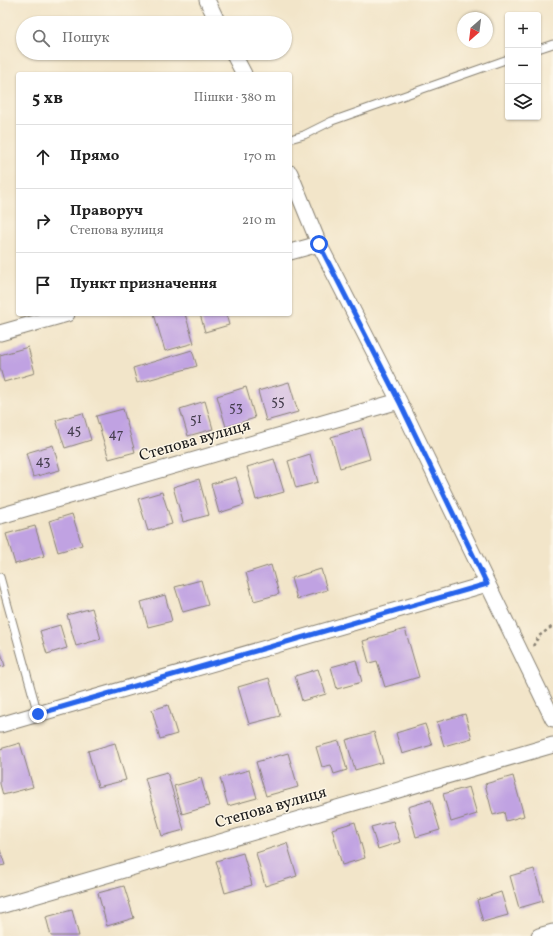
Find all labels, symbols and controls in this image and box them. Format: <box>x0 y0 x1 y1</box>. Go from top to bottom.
north arrow <box>457 12 493 48</box>
map controls <box>505 12 541 120</box>
button: + <box>505 12 541 48</box>
search box <box>16 16 292 60</box>
icon: search <box>30 27 52 49</box>
text: Пошук <box>62 28 110 49</box>
button: − <box>505 48 541 84</box>
button: layers <box>505 84 541 120</box>
text: 5 хв <box>32 87 63 110</box>
text: Пішки · 380 m <box>194 89 276 107</box>
icon: ahead <box>32 146 54 168</box>
text: Прямо <box>70 146 119 167</box>
text: 170 m <box>243 148 276 166</box>
text: Праворуч <box>70 201 143 222</box>
icon: right <box>32 210 54 232</box>
text: 210 m <box>242 212 276 230</box>
text: Степова вулиця <box>70 222 163 240</box>
route start <box>310 235 328 253</box>
icon: arrive <box>32 274 54 296</box>
text: Пункт призначення <box>70 274 217 295</box>
house number: 55 <box>271 392 285 411</box>
house number: 53 <box>229 398 243 417</box>
house number: 51 <box>190 410 202 429</box>
street label: Степова вулиця <box>137 415 253 467</box>
house number: 45 <box>67 421 81 440</box>
house number: 47 <box>108 425 124 444</box>
house number: 43 <box>36 452 50 471</box>
route end <box>29 705 47 723</box>
street label: Степова вулиця <box>213 782 329 834</box>

